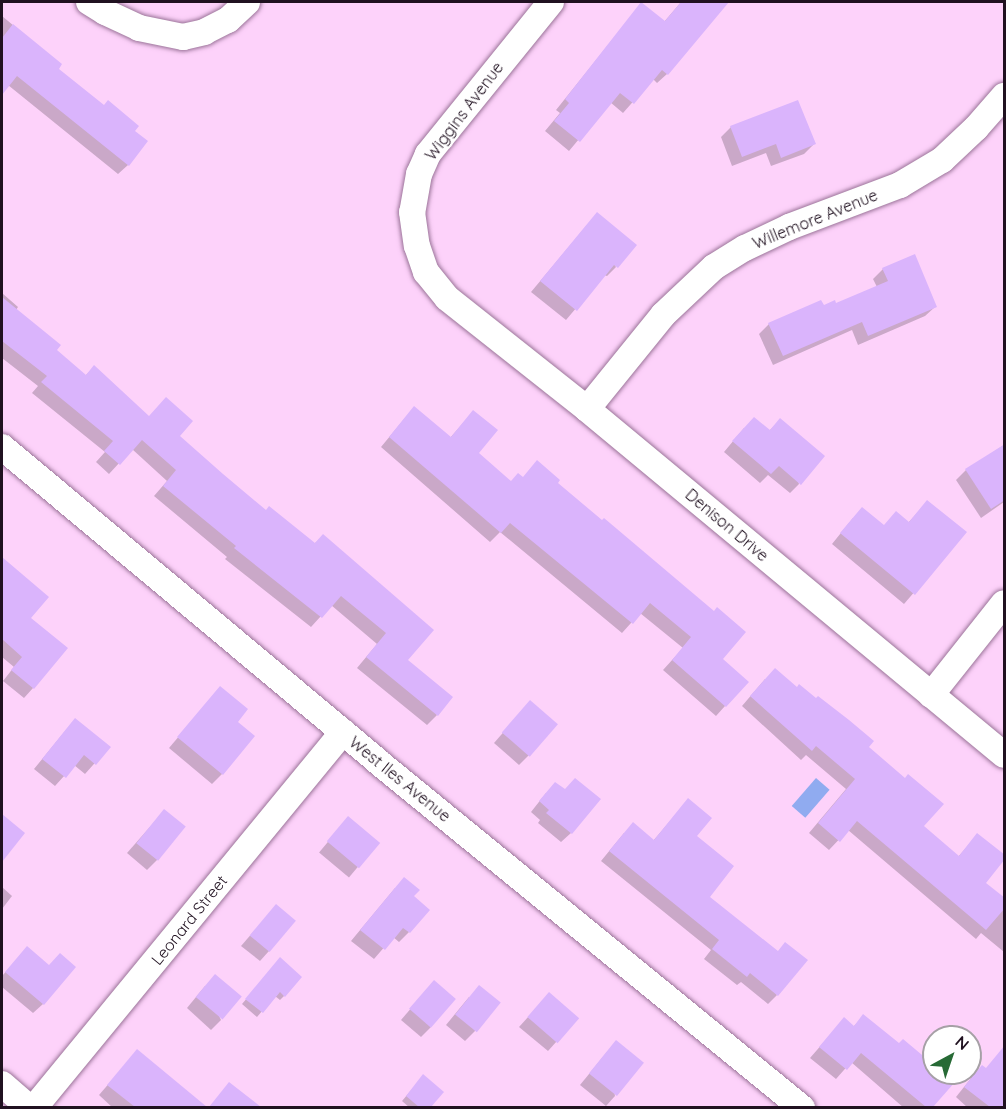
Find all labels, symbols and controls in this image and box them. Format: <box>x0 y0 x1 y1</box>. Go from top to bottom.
street label: Wiggins Avenue <box>421 58 507 164</box>
street label: Willemore Avenue <box>750 185 880 253</box>
street label: Denison Drive <box>682 485 772 565</box>
street label: West Iles Avenue <box>346 732 454 826</box>
street label: Leonard Street <box>147 871 231 969</box>
north arrow <box>922 1025 982 1085</box>
text: N <box>951 1031 973 1054</box>

